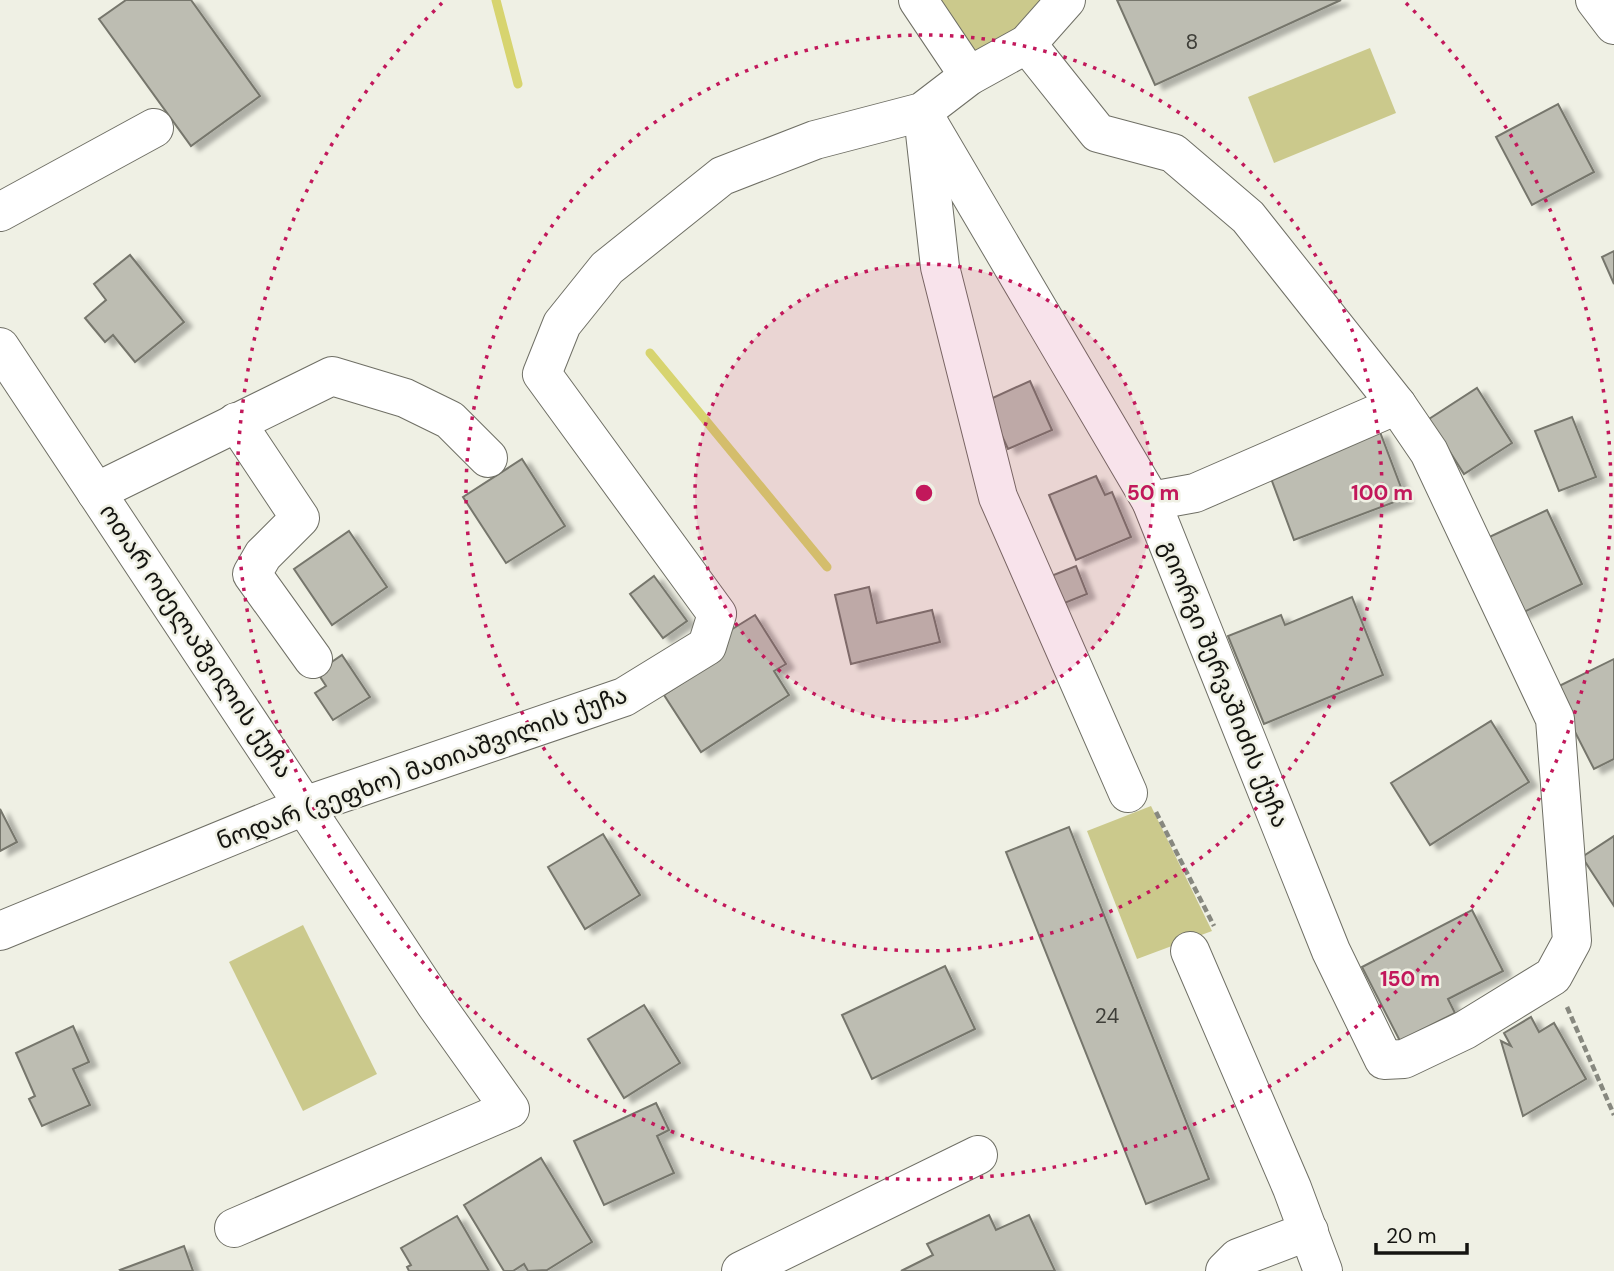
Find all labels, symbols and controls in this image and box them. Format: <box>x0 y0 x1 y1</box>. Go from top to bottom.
house number: 8 <box>1186 28 1198 56</box>
text: 50 m <box>1127 479 1179 507</box>
text: 100 m <box>1351 479 1413 507</box>
centre of rings <box>912 481 936 505</box>
street label: ოთარ ოძელაშვილის ქუჩა <box>93 498 300 784</box>
street label: გიორგი შერვაშიძის ქუჩა <box>1153 536 1296 832</box>
street label: ნოდარ (ვეფხო) მათიაშვილის ქუჩა <box>212 679 631 856</box>
text: 150 m <box>1380 965 1440 993</box>
house number: 24 <box>1095 1002 1119 1030</box>
scale bar <box>1376 1212 1467 1256</box>
text: 20 m <box>1386 1222 1437 1250</box>

